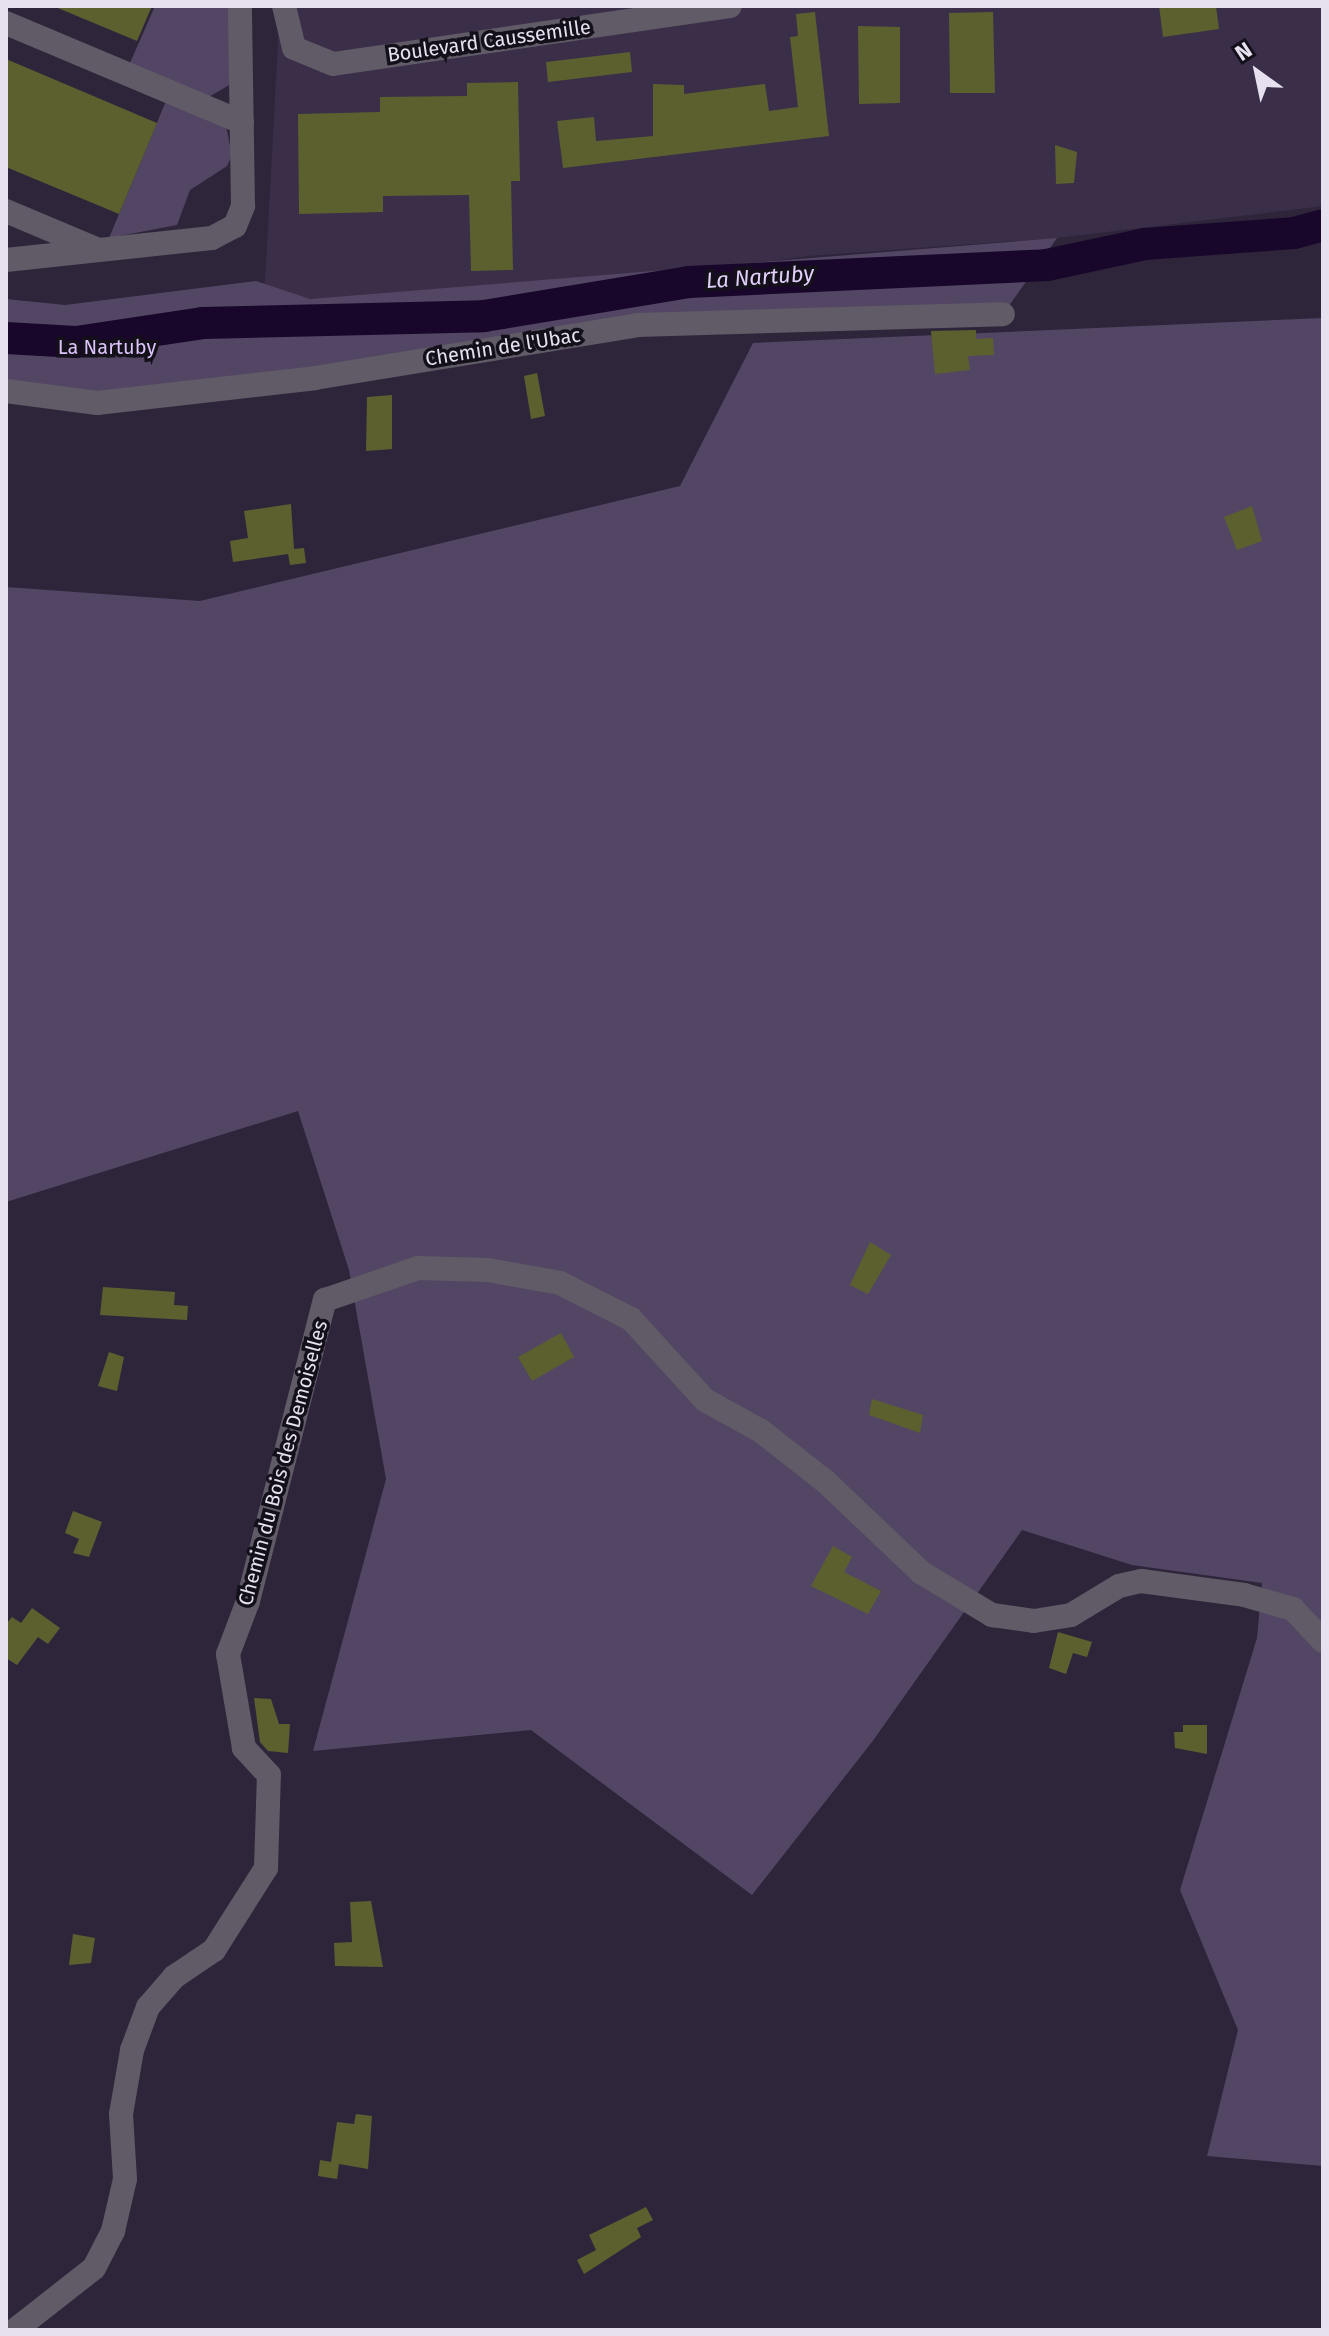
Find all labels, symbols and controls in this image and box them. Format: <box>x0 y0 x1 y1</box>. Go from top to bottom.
street label: Boulevard Caussemille <box>386 15 592 67</box>
north arrow <box>1217 32 1297 112</box>
text: N <box>1230 36 1257 67</box>
water label: La Nartuby <box>705 260 815 294</box>
street label: Chemin de l'Ubac <box>424 323 582 371</box>
park label: La Nartuby <box>58 335 156 359</box>
street label: Chemin du Bois des Demoiselles <box>233 1318 333 1608</box>

